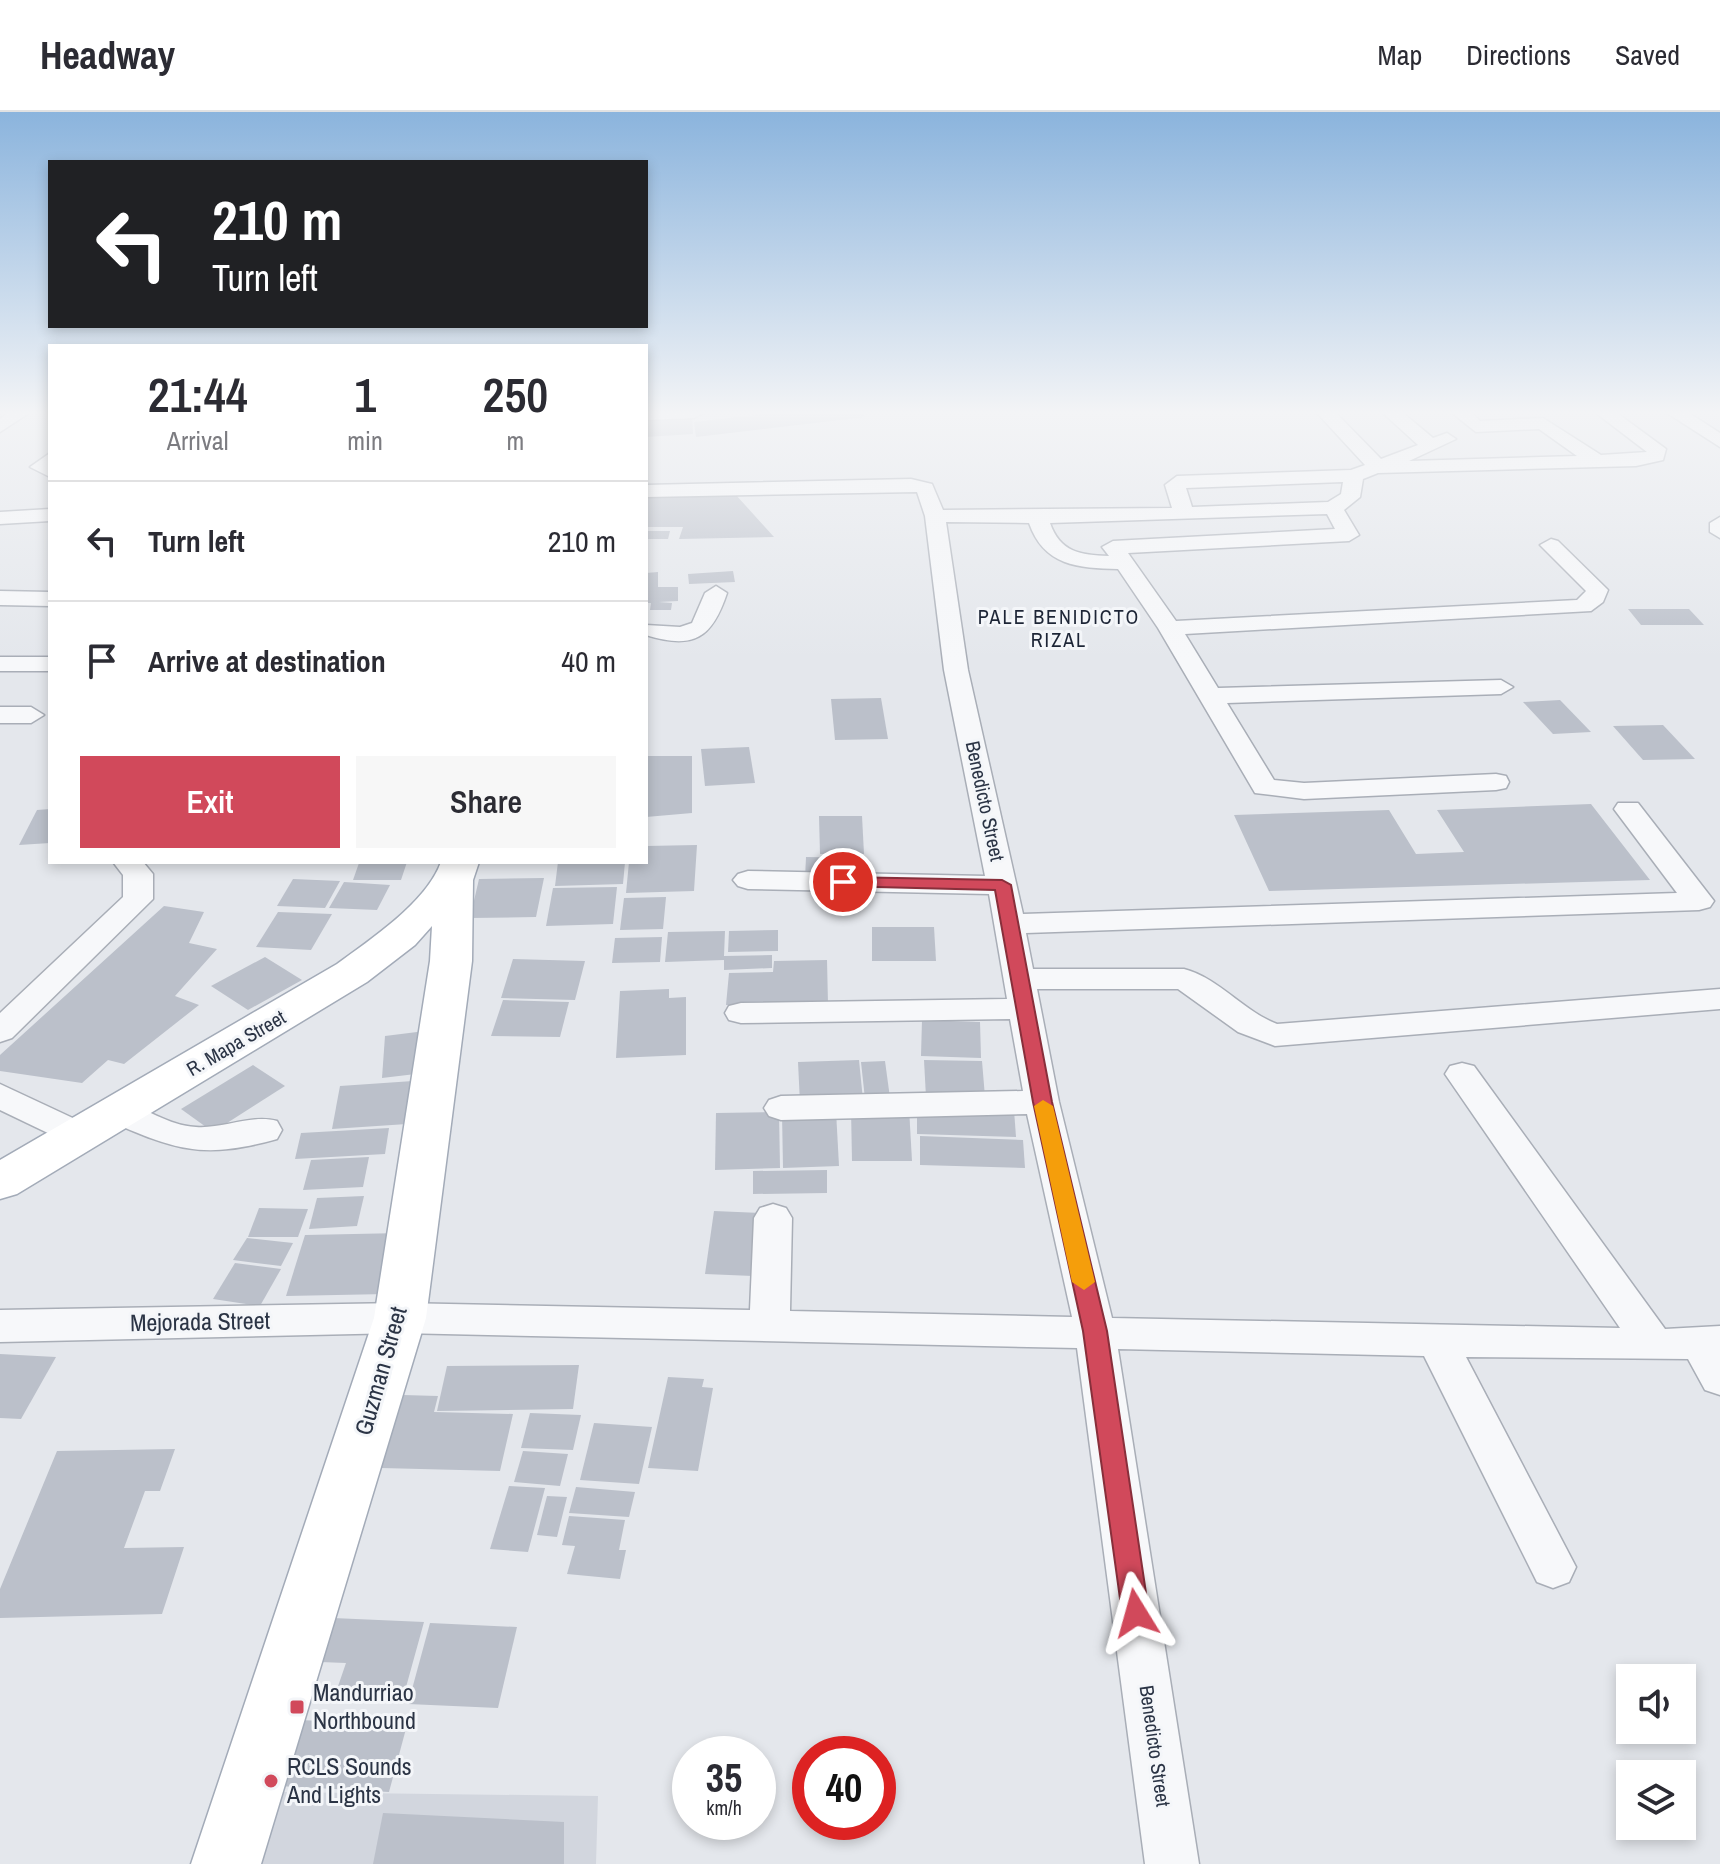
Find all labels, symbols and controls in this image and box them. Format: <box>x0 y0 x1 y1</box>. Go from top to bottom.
text: Headway <box>40 30 175 81</box>
text: Map <box>1378 36 1422 74</box>
text: Directions <box>1466 36 1571 74</box>
text: Saved <box>1615 36 1680 74</box>
text: 210 m <box>212 182 342 257</box>
icon: left <box>80 192 184 296</box>
text: Turn left <box>212 254 318 302</box>
text: 21:44 <box>148 362 248 427</box>
text: 1 <box>354 362 376 427</box>
text: 250 <box>483 362 548 427</box>
text: Arrival <box>167 423 228 458</box>
text: min <box>347 423 383 458</box>
text: m <box>507 423 524 458</box>
icon: left <box>80 519 124 563</box>
text: Turn left <box>148 521 245 561</box>
text: 210 m <box>548 521 616 561</box>
district label: PALE BENIDICTO RIZAL <box>978 603 1140 653</box>
icon: arrive <box>80 639 124 683</box>
text: Arrive at destination <box>148 641 386 681</box>
text: 40 m <box>561 641 616 681</box>
street label: Benedicto Street <box>960 738 1011 864</box>
button: Exit <box>80 756 340 848</box>
button: Share <box>356 756 616 848</box>
pin <box>809 848 877 916</box>
icon: arrive <box>821 860 865 904</box>
street label: R. Mapa Street <box>181 1003 291 1082</box>
street label: Guzman Street <box>346 1302 414 1439</box>
street label: Mejorada Street <box>130 1304 271 1338</box>
position arrow <box>1094 1571 1178 1655</box>
map controls <box>1616 1664 1696 1840</box>
button: sound <box>1616 1664 1696 1744</box>
place label: Mandurriao Northbound <box>313 1676 416 1736</box>
street label: Benedicto Street <box>1134 1684 1177 1809</box>
marker: Mandurriao Northbound <box>288 1698 306 1716</box>
speed limit sign: 40 <box>792 1736 896 1840</box>
place label: RCLS Sounds And Lights <box>286 1750 412 1810</box>
text: 35 <box>706 1751 742 1804</box>
button: layers <box>1616 1760 1696 1840</box>
marker: RCLS Sounds And Lights <box>262 1772 280 1790</box>
text: km/h <box>706 1794 742 1821</box>

